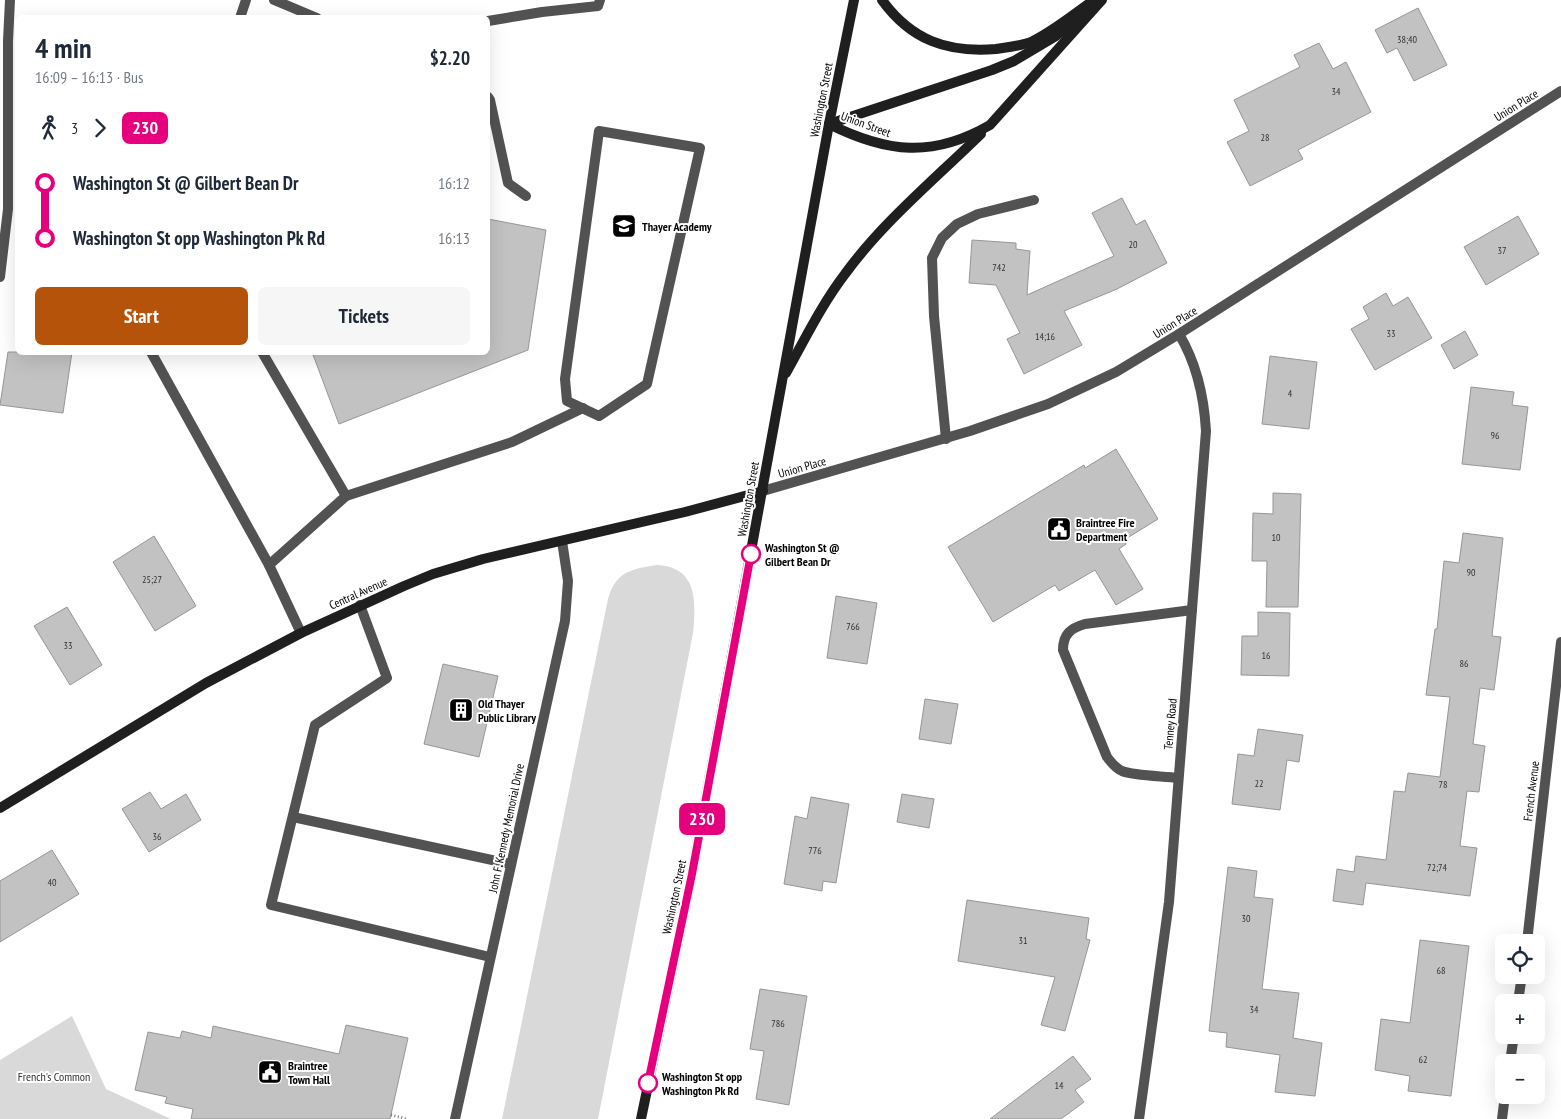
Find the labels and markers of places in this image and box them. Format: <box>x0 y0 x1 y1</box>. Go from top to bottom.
school or university icon: Thayer Academy <box>611 213 637 239</box>
place label: Thayer Academy <box>642 219 712 234</box>
place label: Braintree Fire Department <box>1076 515 1135 544</box>
public building icon: Braintree Fire Department <box>1046 516 1072 542</box>
place label: Washington St @ Gilbert Bean Dr <box>764 540 840 569</box>
marker: Washington St @ Gilbert Bean Dr <box>741 544 761 564</box>
place label: Old Thayer Public Library <box>478 696 536 725</box>
building icon: Old Thayer Public Library <box>448 697 474 723</box>
place label: Braintree Town Hall <box>288 1058 330 1087</box>
public building icon: Braintree Town Hall <box>257 1059 283 1085</box>
place label: Washington St opp Washington Pk Rd <box>661 1069 743 1098</box>
marker: Washington St opp Washington Pk Rd <box>638 1073 658 1093</box>

